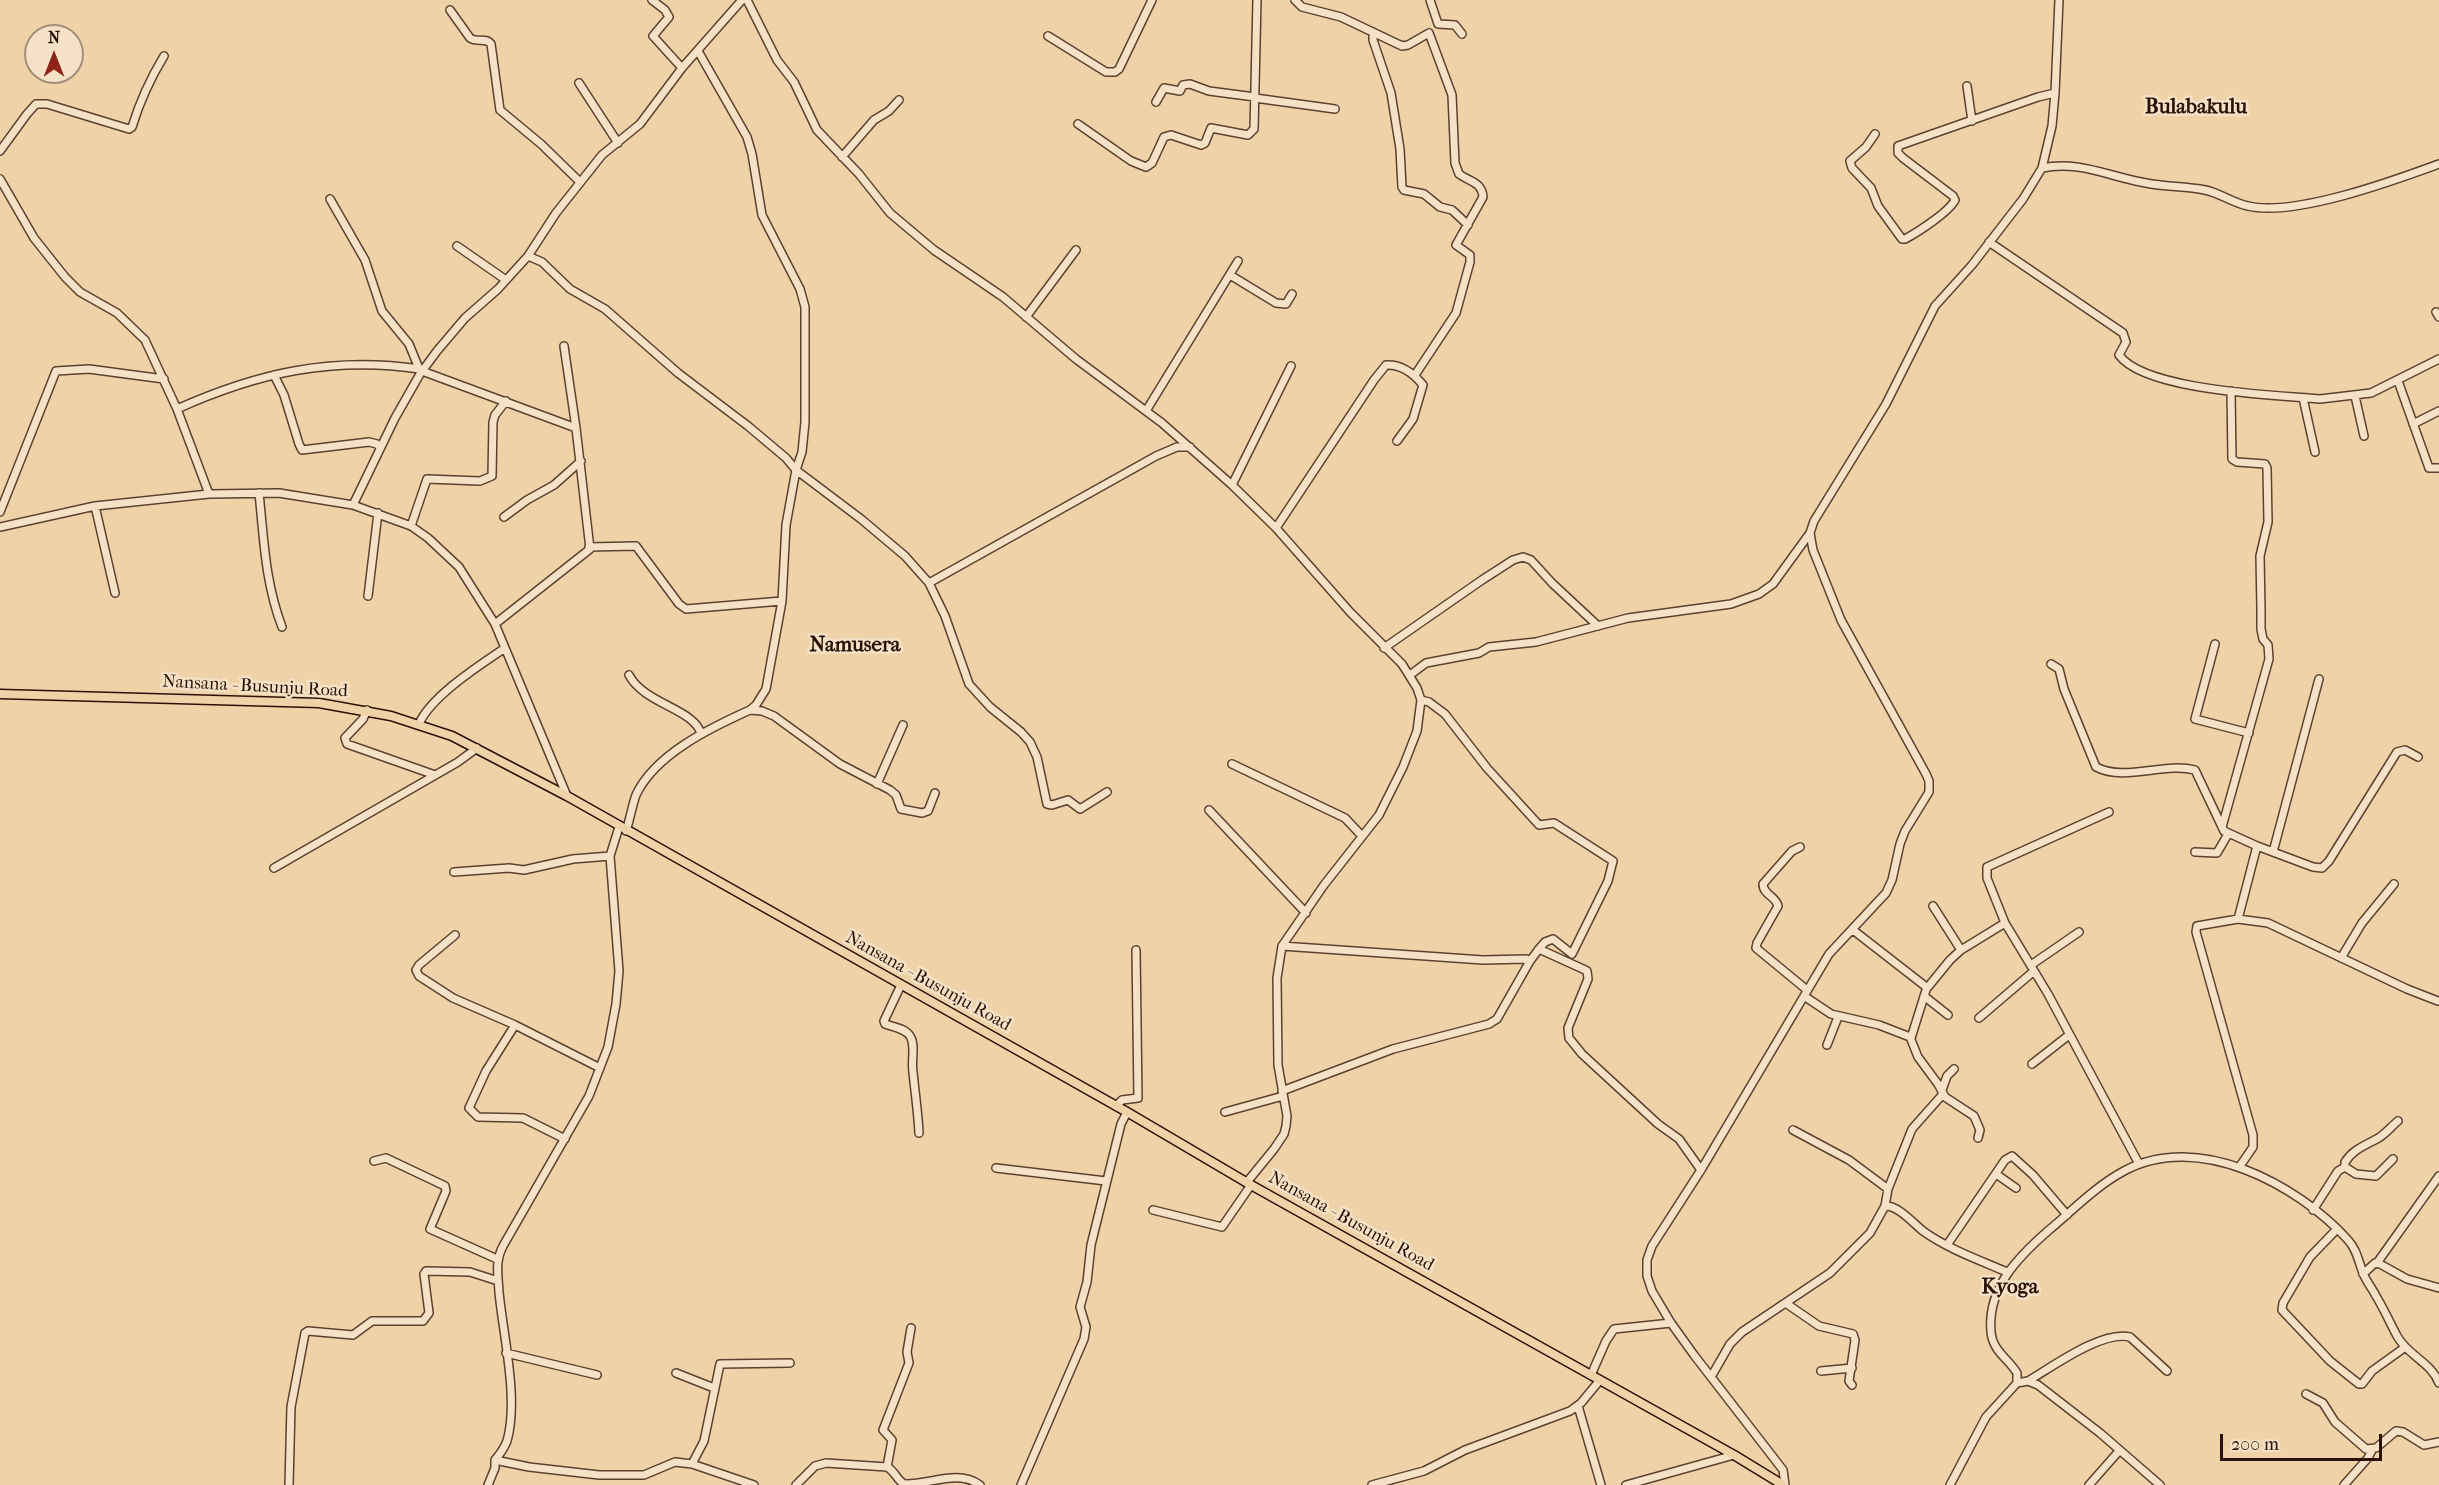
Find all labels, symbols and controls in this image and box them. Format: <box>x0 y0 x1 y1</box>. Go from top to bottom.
north arrow <box>24 24 84 84</box>
text: N <box>48 28 60 47</box>
district label: Bulabakulu <box>2145 95 2247 121</box>
district label: Namusera <box>809 633 901 659</box>
street label: Nansana - Busunju Road <box>162 671 348 703</box>
street label: Nansana - Busunju Road <box>841 927 1015 1037</box>
street label: Nansana - Busunju Road <box>1264 1167 1438 1277</box>
district label: Kyoga <box>1982 1275 2038 1301</box>
scale bar <box>2223 1422 2385 1460</box>
text: 200 m <box>2231 1434 2279 1455</box>

